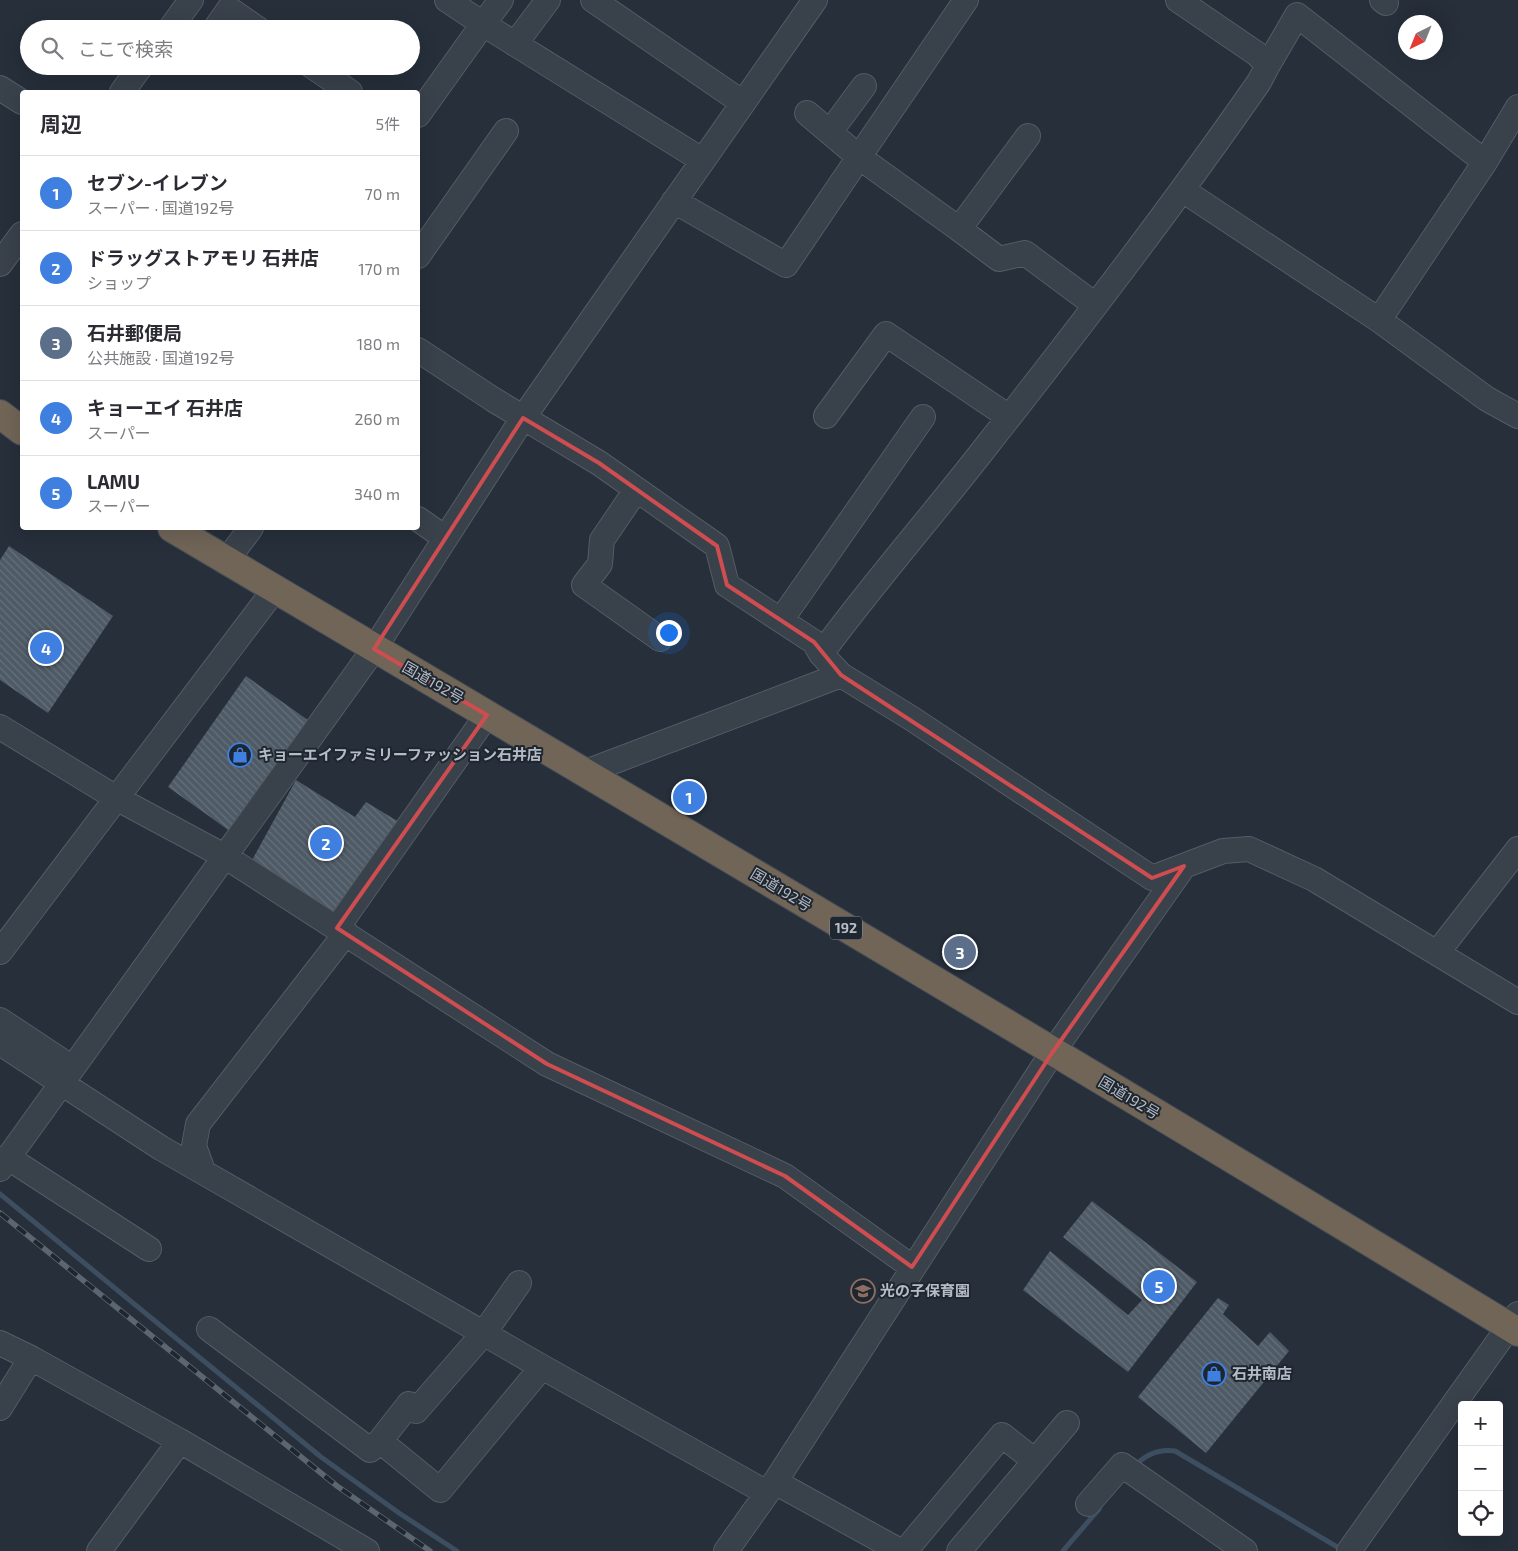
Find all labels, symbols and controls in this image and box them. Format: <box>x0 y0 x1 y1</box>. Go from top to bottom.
north arrow <box>1398 15 1443 60</box>
search box <box>20 20 420 75</box>
icon: search <box>38 34 66 62</box>
text: ここで検索 <box>78 37 173 60</box>
text: 周辺 <box>40 111 82 136</box>
text: 5件 <box>375 114 400 133</box>
text: セブン-イレブン <box>87 171 228 194</box>
text: 1 <box>53 184 59 203</box>
text: 70 m <box>365 184 400 203</box>
text: スーパー · 国道192号 <box>87 198 234 217</box>
text: ドラッグストアモリ 石井店 <box>87 246 319 269</box>
text: 2 <box>51 259 61 278</box>
text: 170 m <box>358 259 400 278</box>
text: ショップ <box>87 273 151 292</box>
text: 石井郵便局 <box>87 321 182 344</box>
text: 3 <box>51 334 61 353</box>
text: 180 m <box>357 334 400 353</box>
text: 公共施設 · 国道192号 <box>87 348 234 367</box>
text: キョーエイ 石井店 <box>87 396 243 419</box>
text: 4 <box>51 409 61 428</box>
text: 260 m <box>355 409 400 428</box>
text: スーパー <box>87 423 151 442</box>
text: LAMU <box>87 470 140 493</box>
text: 5 <box>52 484 60 503</box>
text: 340 m <box>354 484 400 503</box>
text: スーパー <box>87 496 151 515</box>
your location <box>656 620 682 646</box>
pin: 4 <box>30 629 62 667</box>
street label: 国道192号 <box>400 657 467 707</box>
shop icon: キョーエイファミリーファッション石井店 <box>227 742 253 768</box>
place label: キョーエイファミリーファッション石井店 <box>258 745 542 763</box>
pin: 1 <box>673 778 705 816</box>
pin: 2 <box>310 824 342 862</box>
street label: 国道192号 <box>748 864 815 914</box>
road number: 192 <box>830 916 862 940</box>
pin: 3 <box>944 933 976 971</box>
street label: 国道192号 <box>1096 1072 1163 1122</box>
pin: 5 <box>1143 1267 1175 1305</box>
school or university icon: 光の子保育園 <box>850 1278 876 1304</box>
place label: 光の子保育園 <box>880 1281 970 1299</box>
shop icon: 石井南店 <box>1201 1361 1227 1387</box>
place label: 石井南店 <box>1232 1364 1292 1382</box>
map controls <box>1458 1401 1503 1536</box>
button: + <box>1458 1401 1503 1446</box>
button: − <box>1458 1446 1503 1491</box>
button: locate <box>1458 1491 1503 1536</box>

